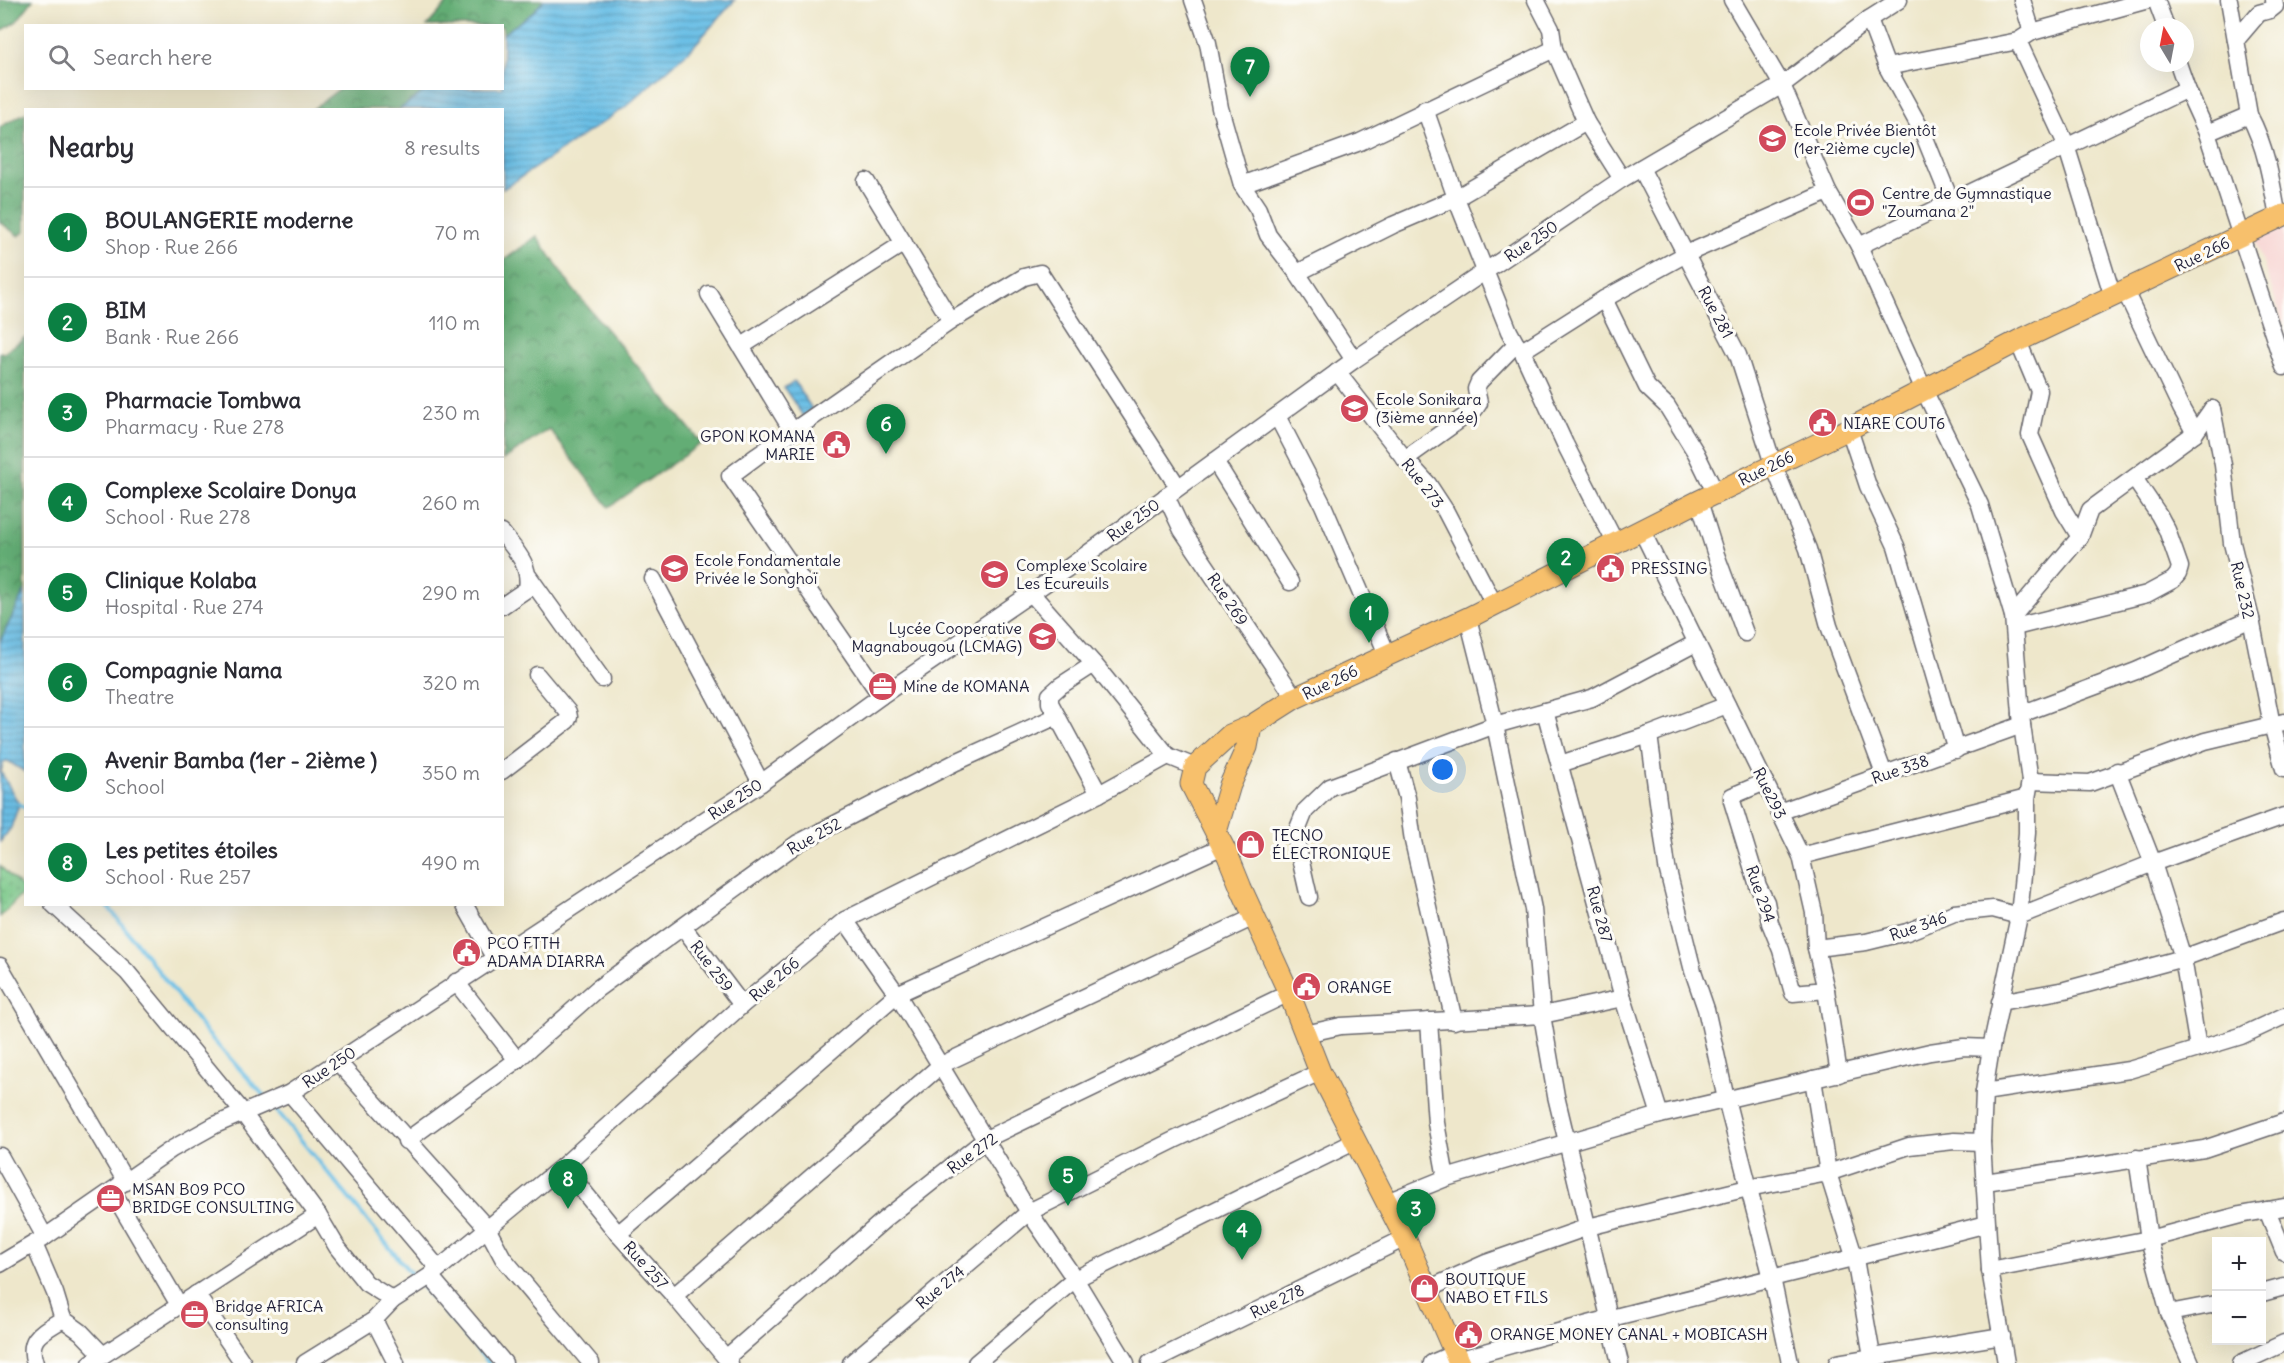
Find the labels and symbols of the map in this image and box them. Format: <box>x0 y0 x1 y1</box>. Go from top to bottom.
north arrow <box>2140 18 2194 72</box>
pin: 7 <box>1230 48 1270 97</box>
place label: Ecole Privée Bientôt (1er-2ième cycle) <box>1794 120 1937 158</box>
school or university icon: Ecole Privée Bientôt (1er-2ième cycle) <box>1757 123 1789 155</box>
place label: Centre de Gymnastique "Zoumana 2" <box>1882 183 2052 221</box>
sports icon: Centre de Gymnastique "Zoumana 2" <box>1845 186 1877 218</box>
street label: Rue 250 <box>1500 216 1562 266</box>
street label: Rue 266 <box>2171 232 2233 276</box>
street label: Rue 281 <box>1694 283 1738 341</box>
place label: Ecole Sonikara (3ième année) <box>1376 389 1482 427</box>
school or university icon: Ecole Sonikara (3ième année) <box>1339 392 1371 424</box>
pin: 6 <box>866 404 906 454</box>
public building icon: NIARE COUT6 <box>1806 407 1838 439</box>
place label: NIARE COUT6 <box>1843 413 1945 433</box>
place label: GPON KOMANA MARIE <box>700 426 815 464</box>
public building icon: GPON KOMANA MARIE <box>820 429 852 461</box>
street label: Rue 266 <box>1735 446 1797 490</box>
street label: Rue 273 <box>1397 454 1449 512</box>
street label: Rue 250 <box>1103 494 1163 546</box>
pin: 2 <box>1546 538 1586 588</box>
place label: Ecole Fondamentale Privée le Songhoï <box>695 550 841 588</box>
public building icon: PRESSING <box>1594 552 1626 584</box>
school or university icon: Ecole Fondamentale Privée le Songhoï <box>658 553 690 585</box>
place label: Complexe Scolaire Les Ecureuils <box>1016 555 1147 593</box>
school or university icon: Complexe Scolaire Les Ecureuils <box>979 558 1011 590</box>
place label: PRESSING <box>1631 558 1707 578</box>
street label: Rue 232 <box>2227 559 2259 621</box>
street label: Rue 269 <box>1203 569 1253 629</box>
pin: 1 <box>1350 594 1388 643</box>
place label: Lycée Cooperative Magnabougou (LCMAG) <box>851 618 1022 656</box>
school or university icon: Lycée Cooperative Magnabougou (LCMAG) <box>1027 621 1059 653</box>
street label: Rue 266 <box>1299 660 1361 704</box>
office icon: Mine de KOMANA <box>866 670 898 702</box>
place label: Mine de KOMANA <box>903 676 1029 696</box>
street label: Rue 338 <box>1869 750 1931 788</box>
your location <box>1428 755 1457 784</box>
street label: Rue293 <box>1749 764 1791 822</box>
street label: Rue 250 <box>704 774 766 824</box>
street label: Rue 252 <box>784 813 845 859</box>
place label: TECNO ÉLECTRONIQUE <box>1272 825 1391 863</box>
shop icon: TECNO ÉLECTRONIQUE <box>1235 828 1267 860</box>
street label: Rue 294 <box>1742 863 1780 925</box>
street label: Rue 287 <box>1583 884 1617 945</box>
street label: Rue 346 <box>1887 907 1949 945</box>
place label: PCO FTTH ADAMA DIARRA <box>487 933 605 971</box>
public building icon: PCO FTTH ADAMA DIARRA <box>450 936 482 968</box>
street label: Rue 259 <box>686 936 738 996</box>
street label: Rue 266 <box>745 952 803 1006</box>
public building icon: ORANGE <box>1290 971 1322 1003</box>
place label: ORANGE <box>1327 977 1392 997</box>
street label: Rue 250 <box>298 1042 360 1092</box>
street label: Rue 272 <box>943 1128 1001 1178</box>
pin: 5 <box>1048 1156 1088 1206</box>
pin: 8 <box>548 1160 588 1209</box>
place label: MSAN B09 PCO BRIDGE CONSULTING <box>132 1179 294 1217</box>
office icon: MSAN B09 PCO BRIDGE CONSULTING <box>95 1182 127 1214</box>
pin: 3 <box>1396 1190 1436 1239</box>
pin: 4 <box>1222 1210 1262 1260</box>
street label: Rue 257 <box>619 1237 673 1293</box>
street label: Rue 274 <box>912 1261 968 1313</box>
place label: BOUTIQUE NABO ET FILS <box>1445 1269 1548 1307</box>
shop icon: BOUTIQUE NABO ET FILS <box>1408 1272 1440 1304</box>
street label: Rue 278 <box>1247 1279 1307 1323</box>
place label: Bridge AFRICA consulting <box>215 1296 323 1334</box>
office icon: Bridge AFRICA consulting <box>178 1299 210 1331</box>
public building icon: ORANGE MONEY CANAL + MOBICASH <box>1453 1318 1485 1350</box>
place label: ORANGE MONEY CANAL + MOBICASH <box>1490 1324 1768 1344</box>

